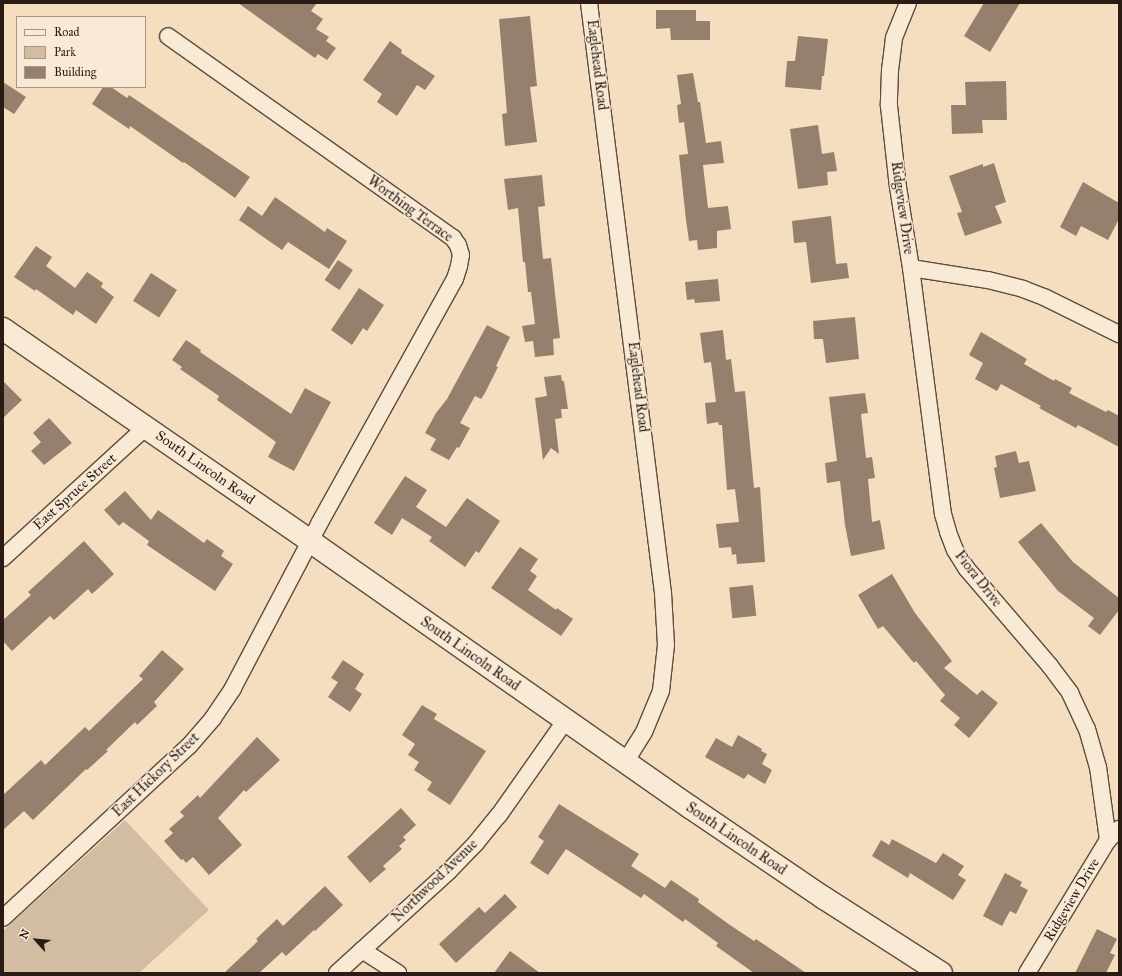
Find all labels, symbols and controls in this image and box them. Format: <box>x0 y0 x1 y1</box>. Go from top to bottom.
legend <box>16 16 146 88</box>
street label: Eaglehead Road <box>583 19 611 111</box>
text: Road <box>54 25 80 39</box>
text: Park <box>54 45 76 59</box>
text: Building <box>54 65 96 79</box>
street label: Ridgeview Drive <box>887 160 917 256</box>
street label: Worthing Terrace <box>364 172 456 246</box>
street label: Eaglehead Road <box>624 341 652 433</box>
street label: South Lincoln Road <box>152 427 258 509</box>
street label: East Spruce Street <box>30 450 120 534</box>
street label: Fiora Drive <box>951 548 1005 610</box>
street label: South Lincoln Road <box>417 613 523 695</box>
street label: East Hickory Street <box>109 729 203 821</box>
street label: South Lincoln Road <box>683 799 789 879</box>
street label: Northwood Avenue <box>389 836 481 926</box>
street label: Ridgeview Drive <box>1041 855 1103 945</box>
north arrow <box>16 920 56 960</box>
text: N <box>17 927 33 941</box>

